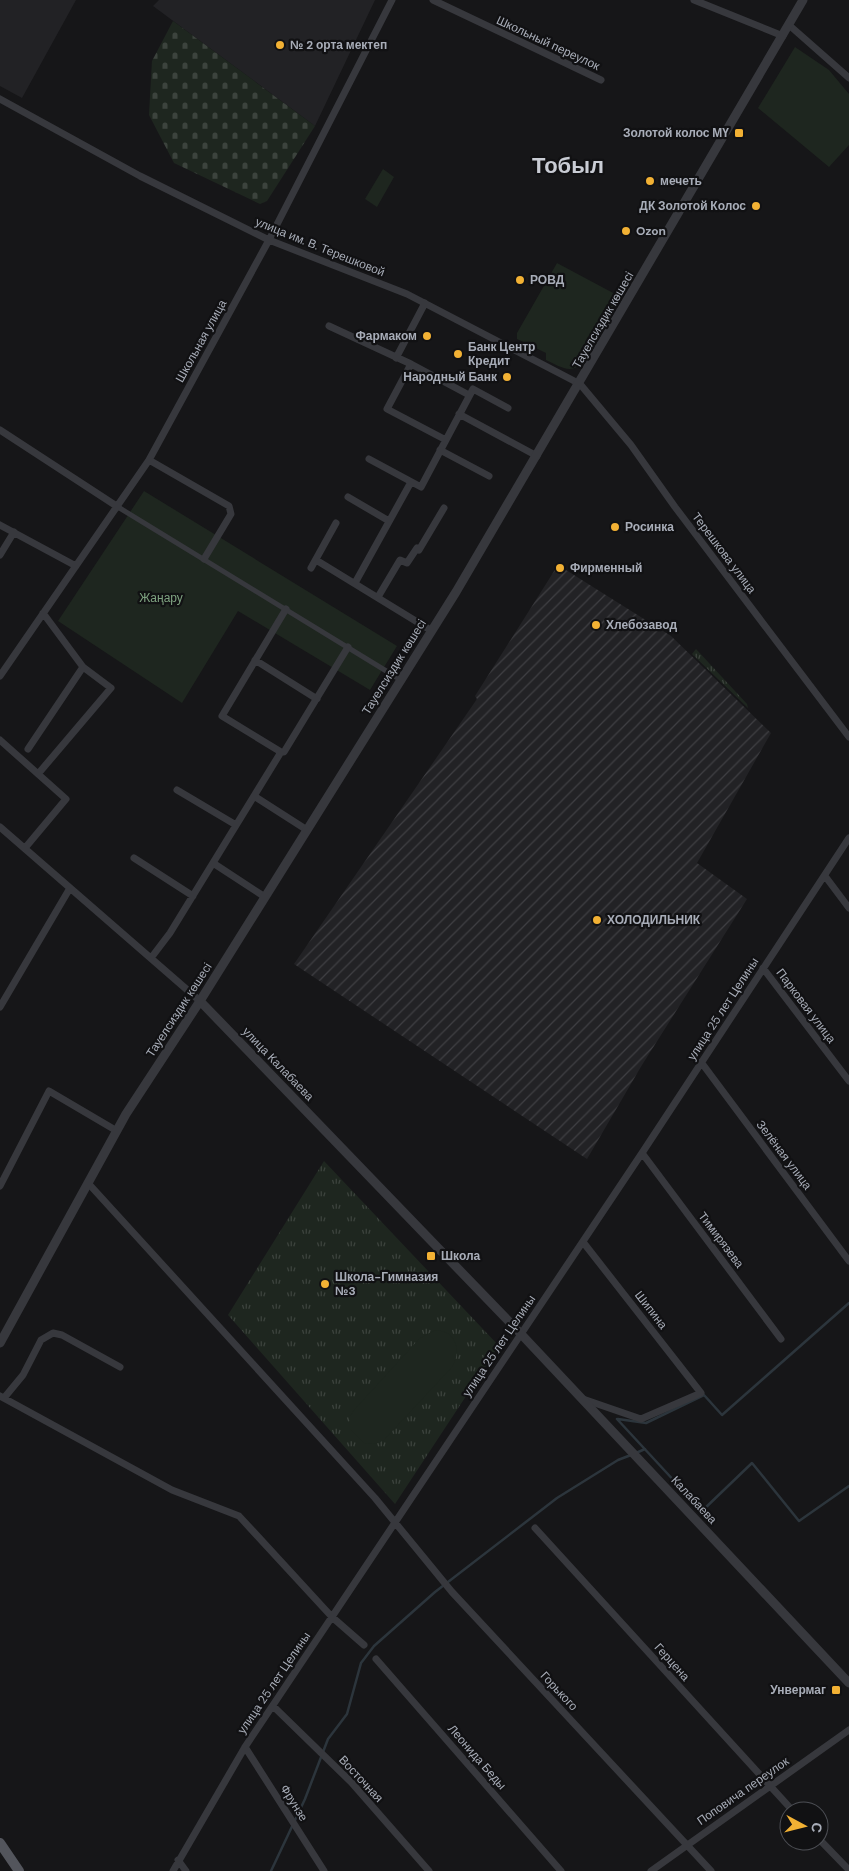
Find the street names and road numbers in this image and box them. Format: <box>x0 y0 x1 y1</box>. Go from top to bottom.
street label: Школьный переулок <box>494 12 603 74</box>
street label: улица им. В. Терешковой <box>253 214 387 280</box>
street label: Тауелсиздик көшесі <box>569 269 637 371</box>
street label: Школьная улица <box>172 297 230 385</box>
street label: Терешкова улица <box>688 509 760 597</box>
street label: Тауелсиздик көшесі <box>358 616 430 718</box>
street label: улица 25 лет Целины <box>684 954 762 1064</box>
street label: Тауелсиздик көшесі <box>142 960 216 1060</box>
street label: Парковая улица <box>773 965 840 1047</box>
street label: улица Калабаева <box>239 1024 317 1104</box>
street label: Зелёная улица <box>753 1117 816 1193</box>
street label: Тимирязева <box>695 1209 748 1272</box>
street label: Шипина <box>631 1288 671 1333</box>
street label: улица 25 лет Целины <box>459 1292 539 1400</box>
street label: Калабаева <box>668 1473 721 1528</box>
street label: улица 25 лет Целины <box>234 1629 314 1737</box>
street label: Герцена <box>651 1640 693 1685</box>
street label: Горького <box>537 1668 581 1714</box>
street label: Леонида Беды <box>444 1721 510 1793</box>
street label: Восточная <box>335 1752 387 1806</box>
street label: Поповича переулок <box>694 1753 793 1829</box>
street label: Фрунзе <box>277 1782 312 1825</box>

